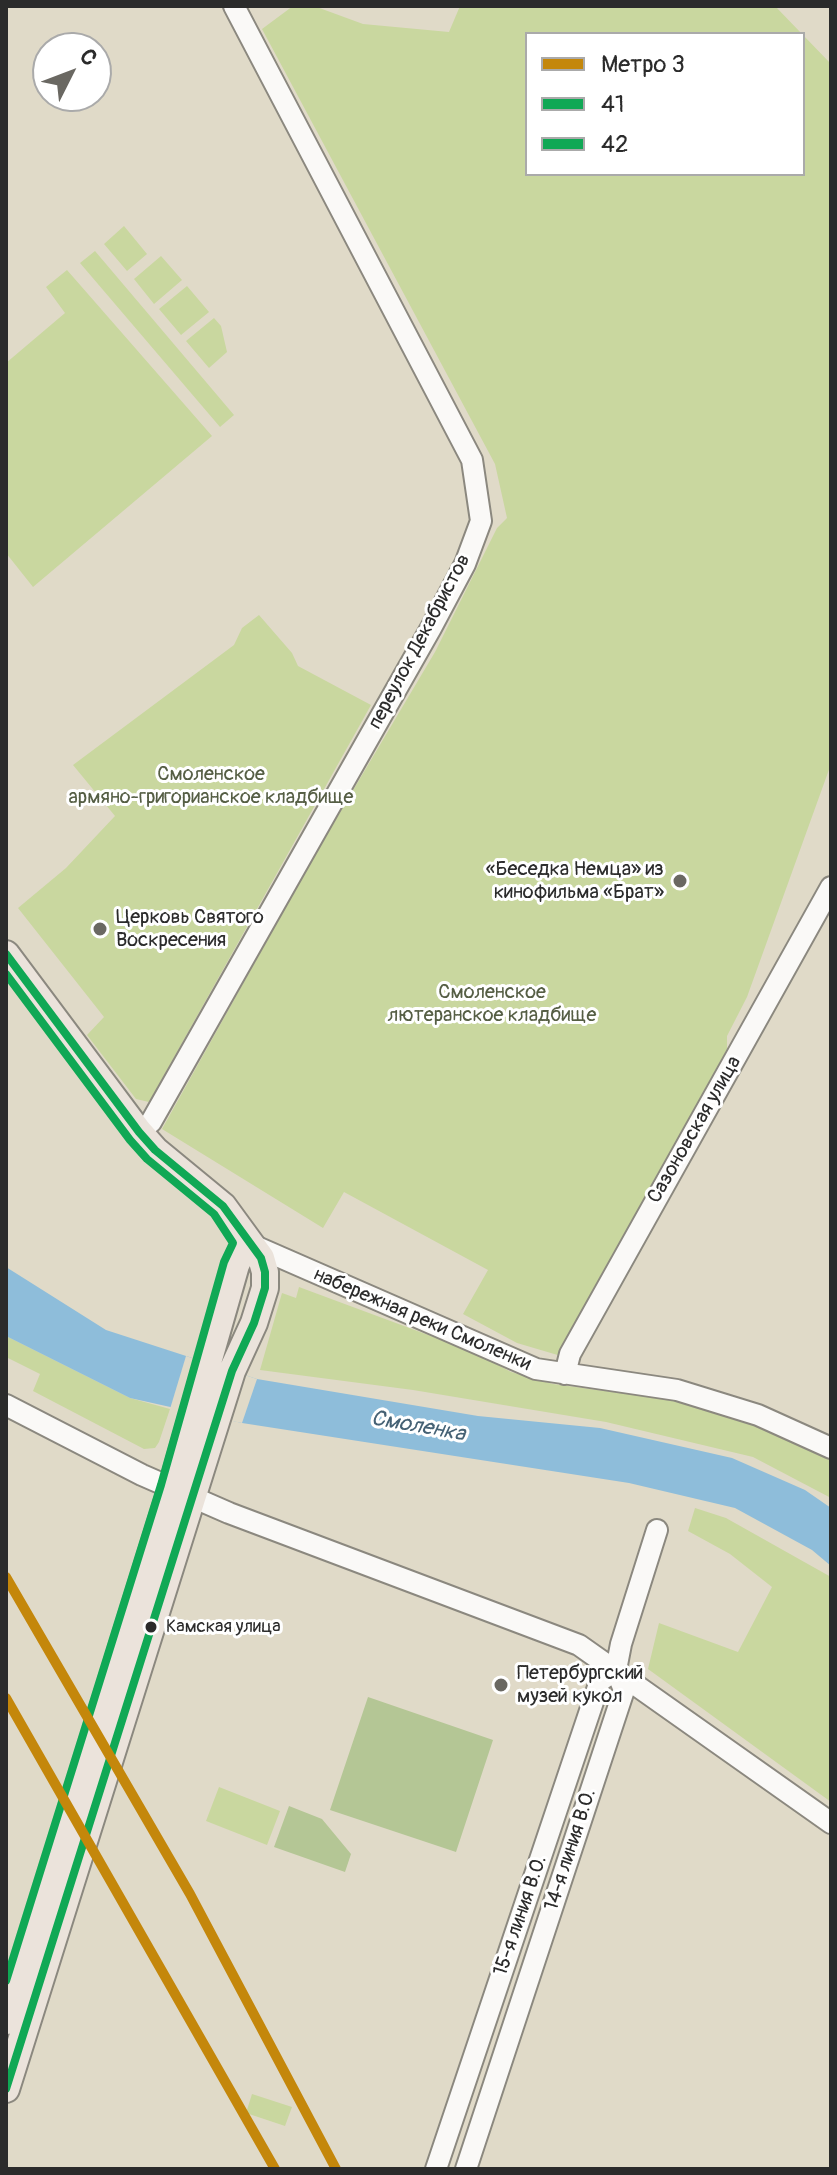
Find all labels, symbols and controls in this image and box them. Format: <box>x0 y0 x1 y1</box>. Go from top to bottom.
north arrow <box>32 32 112 112</box>
legend <box>525 32 805 176</box>
text: С <box>73 43 103 72</box>
text: Метро 3 <box>601 50 685 79</box>
text: 41 <box>601 90 624 119</box>
text: 42 <box>601 130 628 159</box>
street label: переулок Декабристов <box>364 550 476 734</box>
park label: Смоленское армяно-григорианское кладбище <box>69 763 353 810</box>
place label: «Беседка Немца» из кинофильма «Брат» <box>486 858 664 905</box>
marker: «Беседка Немца» из кинофильма «Брат» <box>671 872 689 890</box>
place label: Церковь Святого Воскресения <box>116 906 264 953</box>
marker: Церковь Святого Воскресения <box>91 920 109 938</box>
park label: Смоленское лютеранское кладбище <box>388 981 596 1028</box>
street label: Сазоновская улица <box>643 1052 747 1208</box>
street label: набережная реки Смоленки <box>310 1263 534 1377</box>
water label: Смоленка <box>369 1406 467 1448</box>
place label: Камская улица <box>166 1616 281 1638</box>
marker: Камская улица <box>143 1619 159 1635</box>
place label: Петербургский музей кукол <box>517 1662 643 1709</box>
marker: Петербургский музей кукол <box>492 1676 510 1694</box>
street label: 14-я линия В.О. <box>540 1786 602 1914</box>
street label: 15-я линия В.О. <box>489 1853 553 1979</box>

